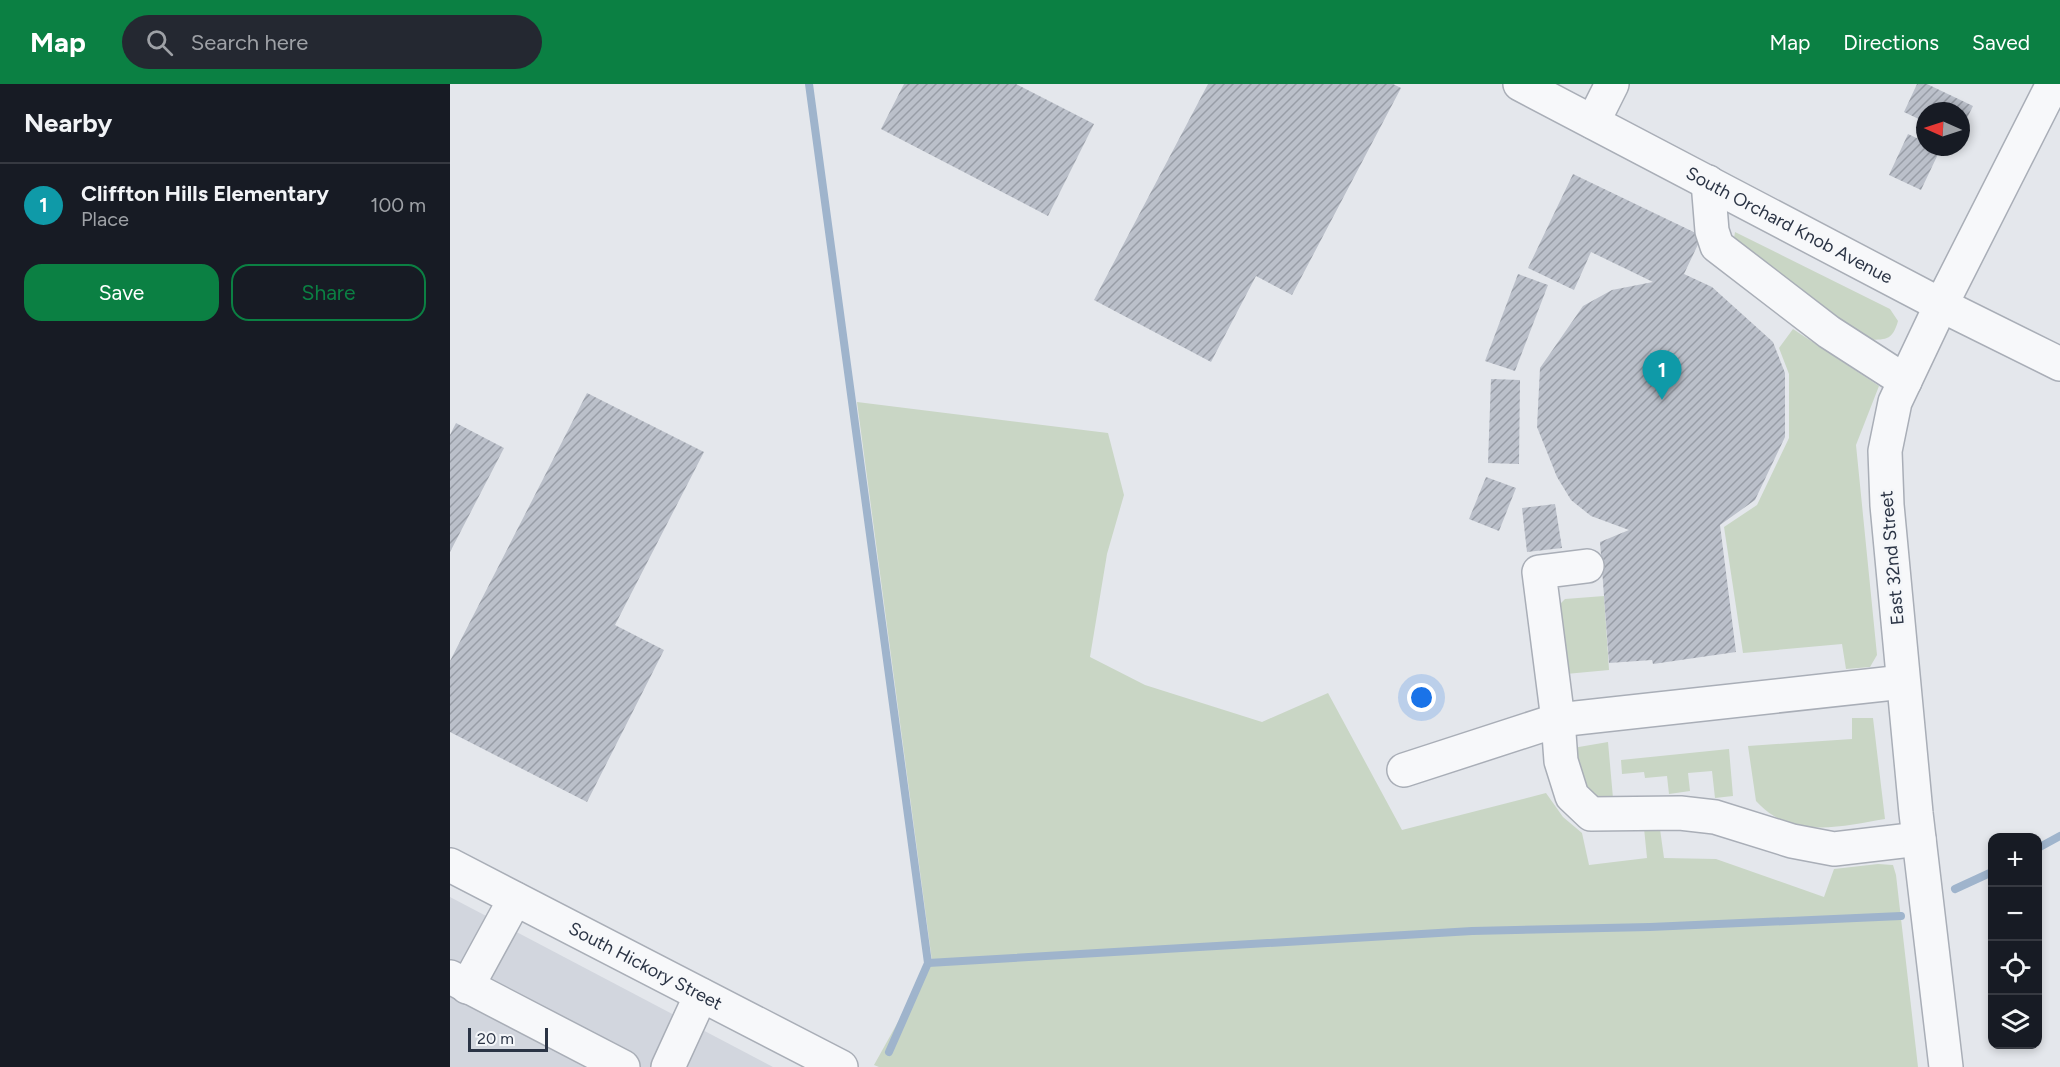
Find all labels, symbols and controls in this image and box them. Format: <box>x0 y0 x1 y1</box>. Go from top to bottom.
search box <box>122 15 542 69</box>
text: Map <box>30 25 86 59</box>
icon: search <box>143 26 176 59</box>
text: Search here <box>191 29 308 56</box>
text: Map <box>1769 30 1810 55</box>
text: Directions <box>1843 30 1939 55</box>
text: Saved <box>1972 30 2030 55</box>
north arrow <box>1916 102 1970 156</box>
text: Nearby <box>24 107 112 139</box>
street label: South Orchard Knob Avenue <box>1682 162 1896 289</box>
text: Cliffton Hills Elementary <box>81 180 329 207</box>
text: 1 <box>39 193 48 217</box>
text: 100 m <box>370 193 426 217</box>
text: Place <box>81 207 129 231</box>
button: Save <box>24 264 219 321</box>
button: Share <box>231 264 426 321</box>
pin: 1 <box>1642 350 1682 400</box>
street label: East 32nd Street <box>1875 490 1909 626</box>
your location <box>1407 683 1436 712</box>
map controls <box>1988 833 2042 1049</box>
button: + <box>1988 833 2042 887</box>
button: − <box>1988 887 2042 941</box>
street label: South Hickory Street <box>565 917 726 1015</box>
button: locate <box>1988 941 2042 995</box>
button: layers <box>1988 995 2042 1049</box>
scale bar <box>468 1025 548 1052</box>
text: 20 m <box>477 1029 514 1048</box>

